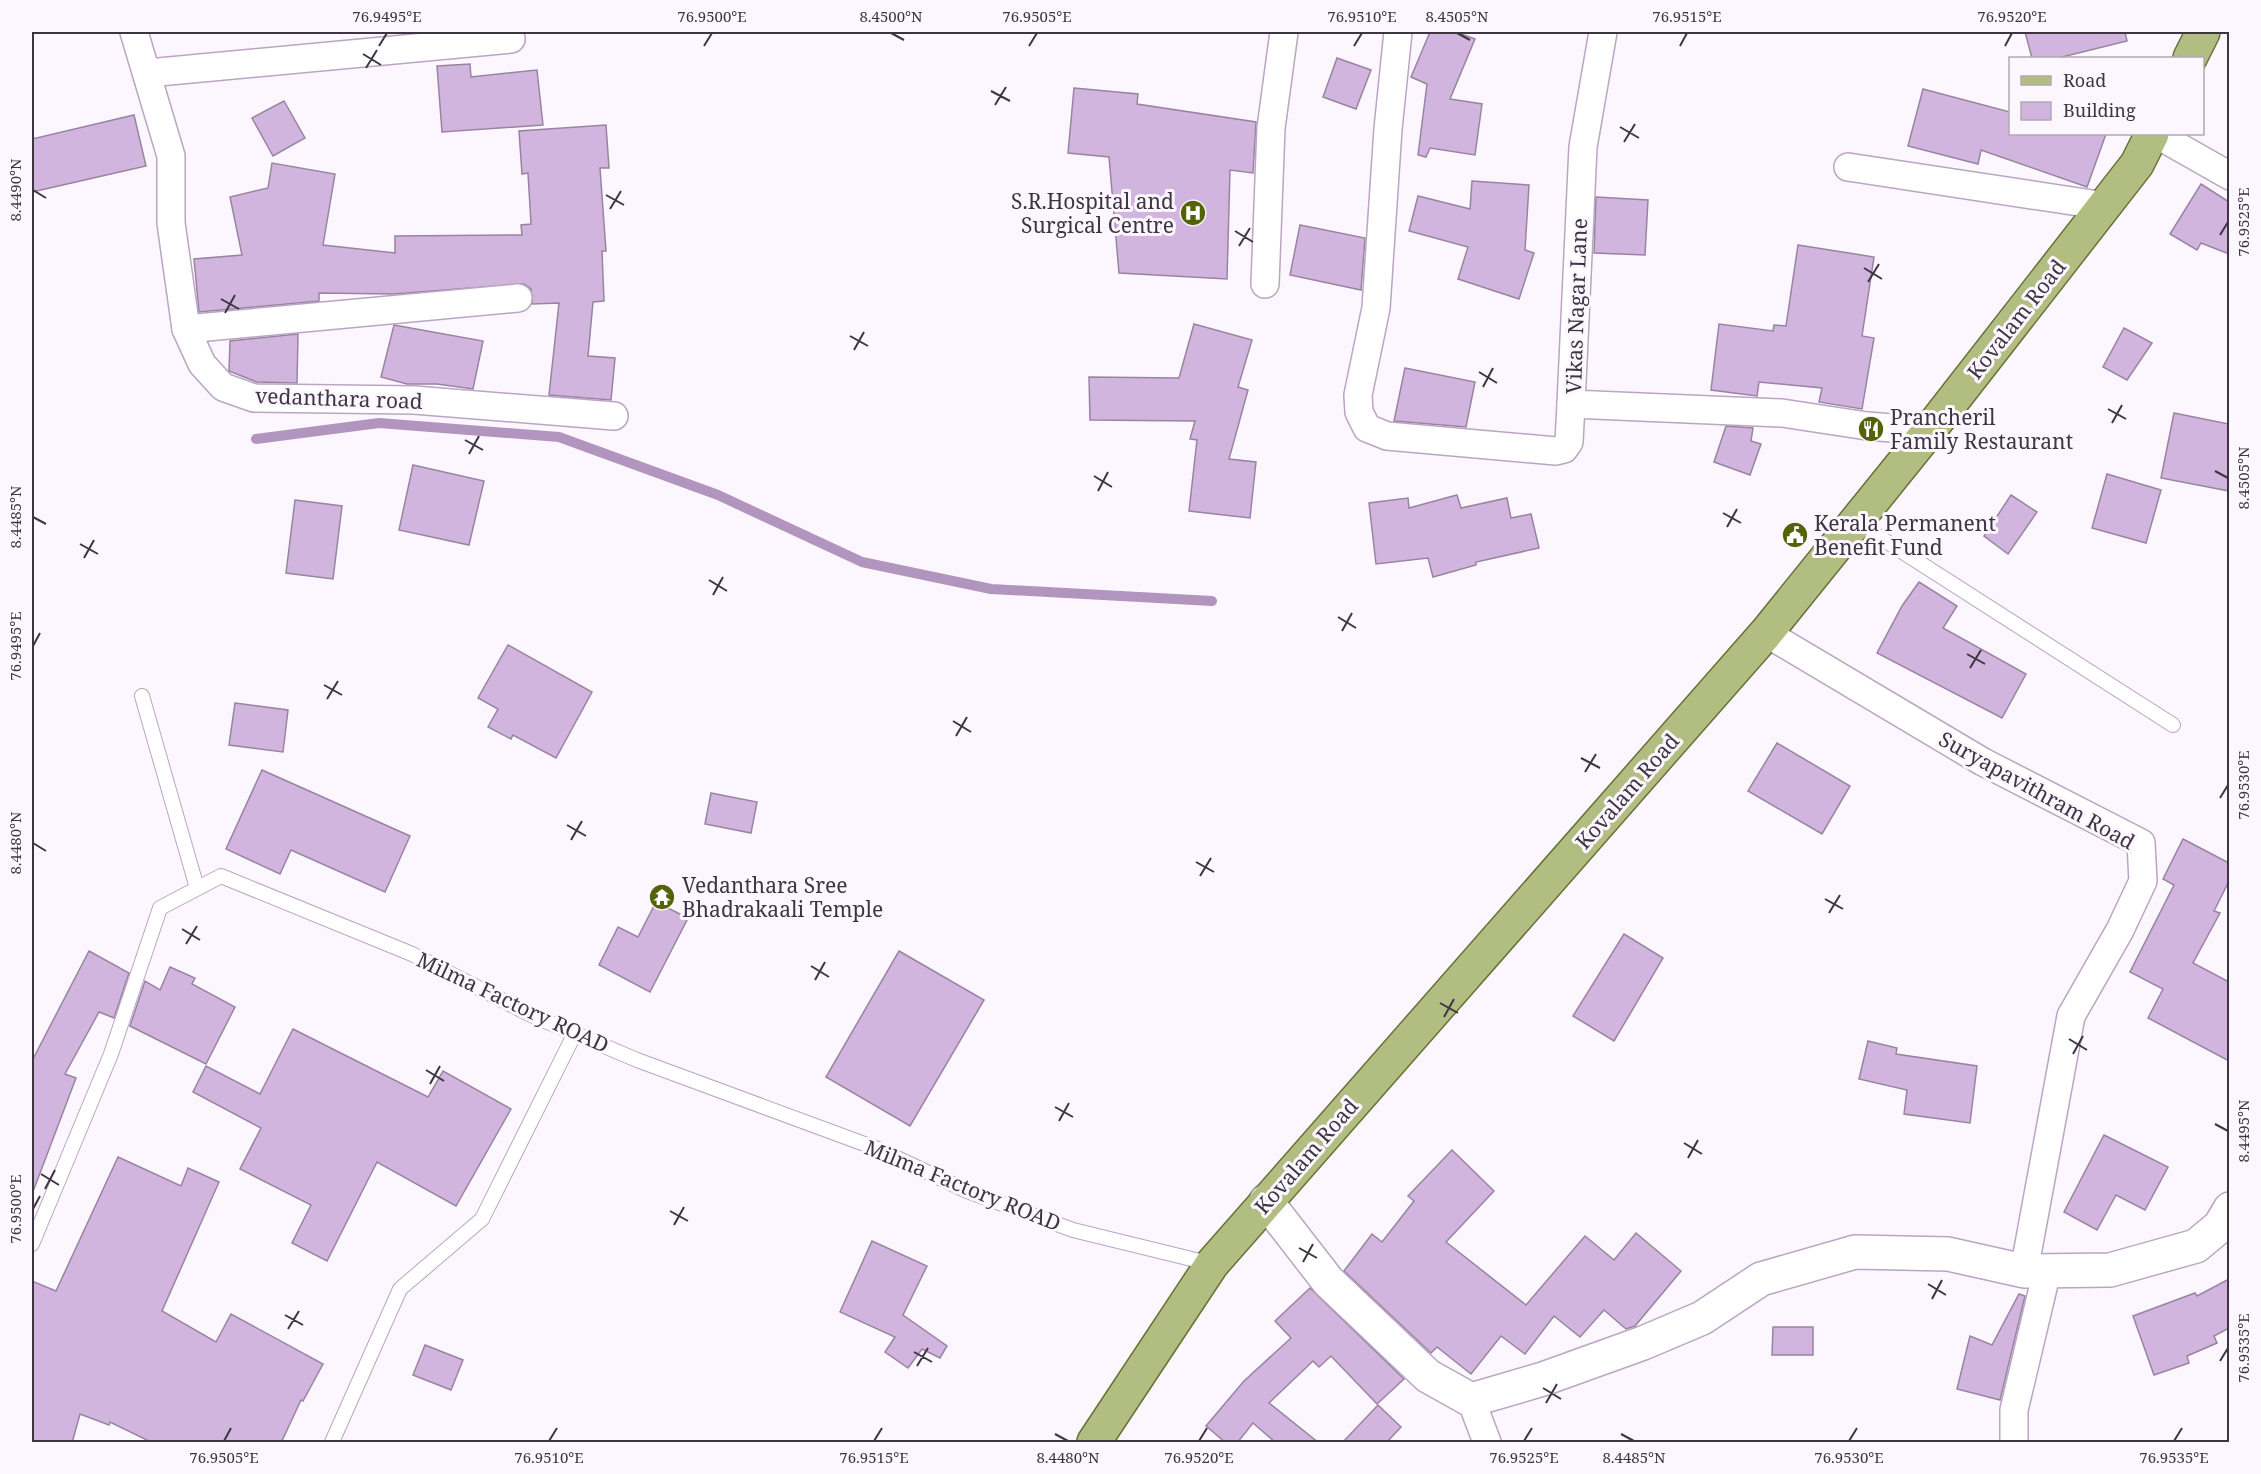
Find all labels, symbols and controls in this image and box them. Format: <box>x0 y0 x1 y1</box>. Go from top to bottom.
text: 76.9495°E <box>352 6 422 26</box>
text: 76.9500°E <box>677 6 747 26</box>
text: 8.4500°N <box>859 6 923 26</box>
text: 76.9505°E <box>1002 6 1072 26</box>
text: 76.9510°E <box>1327 6 1397 26</box>
text: 8.4505°N <box>1425 6 1489 26</box>
text: 76.9515°E <box>1652 6 1722 26</box>
text: 76.9520°E <box>1977 6 2047 26</box>
legend <box>2009 57 2204 135</box>
text: Road <box>2063 68 2106 92</box>
text: Building <box>2063 98 2136 122</box>
text: 8.4490°N <box>5 158 25 222</box>
place label: S.R.Hospital and Surgical Centre <box>1011 187 1174 239</box>
text: 76.9525°E <box>2233 187 2253 257</box>
hospital icon: S.R.Hospital and Surgical Centre <box>1178 198 1208 228</box>
street label: Vikas Nagar Lane <box>1559 218 1593 394</box>
street label: Kovalam Road <box>1960 253 2072 385</box>
street label: vedanthara road <box>255 381 423 415</box>
place label: Prancheril Family Restaurant <box>1890 403 2073 455</box>
restaurant icon: Prancheril Family Restaurant <box>1856 414 1886 444</box>
text: 8.4505°N <box>2233 446 2253 510</box>
text: 8.4485°N <box>5 485 25 549</box>
place label: Kerala Permanent Benefit Fund <box>1814 509 1996 561</box>
public building icon: Kerala Permanent Benefit Fund <box>1780 520 1810 550</box>
text: 76.9495°E <box>5 611 25 681</box>
street label: Suryapavithram Road <box>1934 724 2140 856</box>
street label: Kovalam Road <box>1569 727 1685 855</box>
text: 76.9530°E <box>2233 750 2253 820</box>
text: 8.4480°N <box>5 811 25 875</box>
place label: Vedanthara Sree Bhadrakaali Temple <box>682 871 883 923</box>
temple icon: Vedanthara Sree Bhadrakaali Temple <box>647 882 677 912</box>
street label: Milma Factory ROAD <box>412 945 614 1059</box>
street label: Kovalam Road <box>1248 1092 1364 1220</box>
text: 8.4495°N <box>2233 1099 2253 1163</box>
street label: Milma Factory ROAD <box>861 1133 1065 1237</box>
text: 76.9500°E <box>5 1174 25 1244</box>
text: 76.9535°E <box>2233 1313 2253 1383</box>
text: 76.9505°E <box>189 1447 259 1467</box>
text: 76.9510°E <box>514 1447 584 1467</box>
text: 76.9515°E <box>839 1447 909 1467</box>
text: 8.4480°N <box>1036 1447 1100 1467</box>
text: 76.9520°E <box>1164 1447 1234 1467</box>
text: 76.9525°E <box>1489 1447 1559 1467</box>
text: 8.4485°N <box>1602 1447 1666 1467</box>
text: 76.9530°E <box>1814 1447 1884 1467</box>
text: 76.9535°E <box>2139 1447 2209 1467</box>

